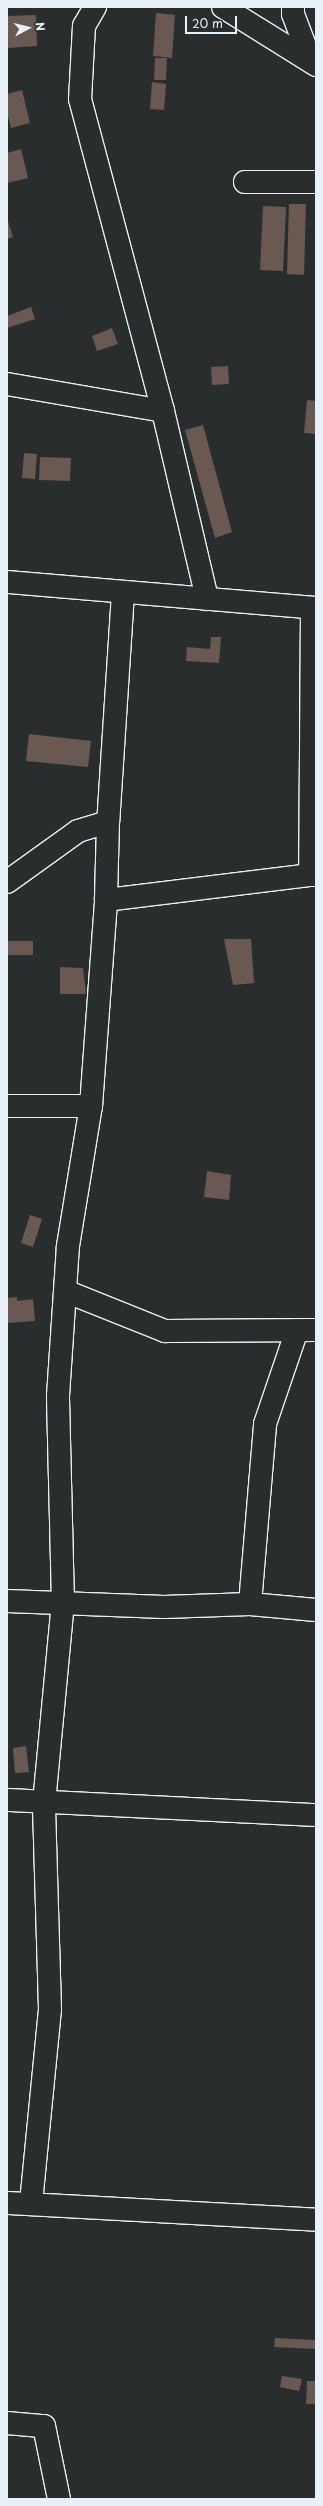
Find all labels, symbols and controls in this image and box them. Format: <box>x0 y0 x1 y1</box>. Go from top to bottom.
north arrow <box>8 8 48 48</box>
scale bar <box>187 8 239 34</box>
text: 20 m <box>192 14 223 32</box>
text: N <box>31 21 49 32</box>

